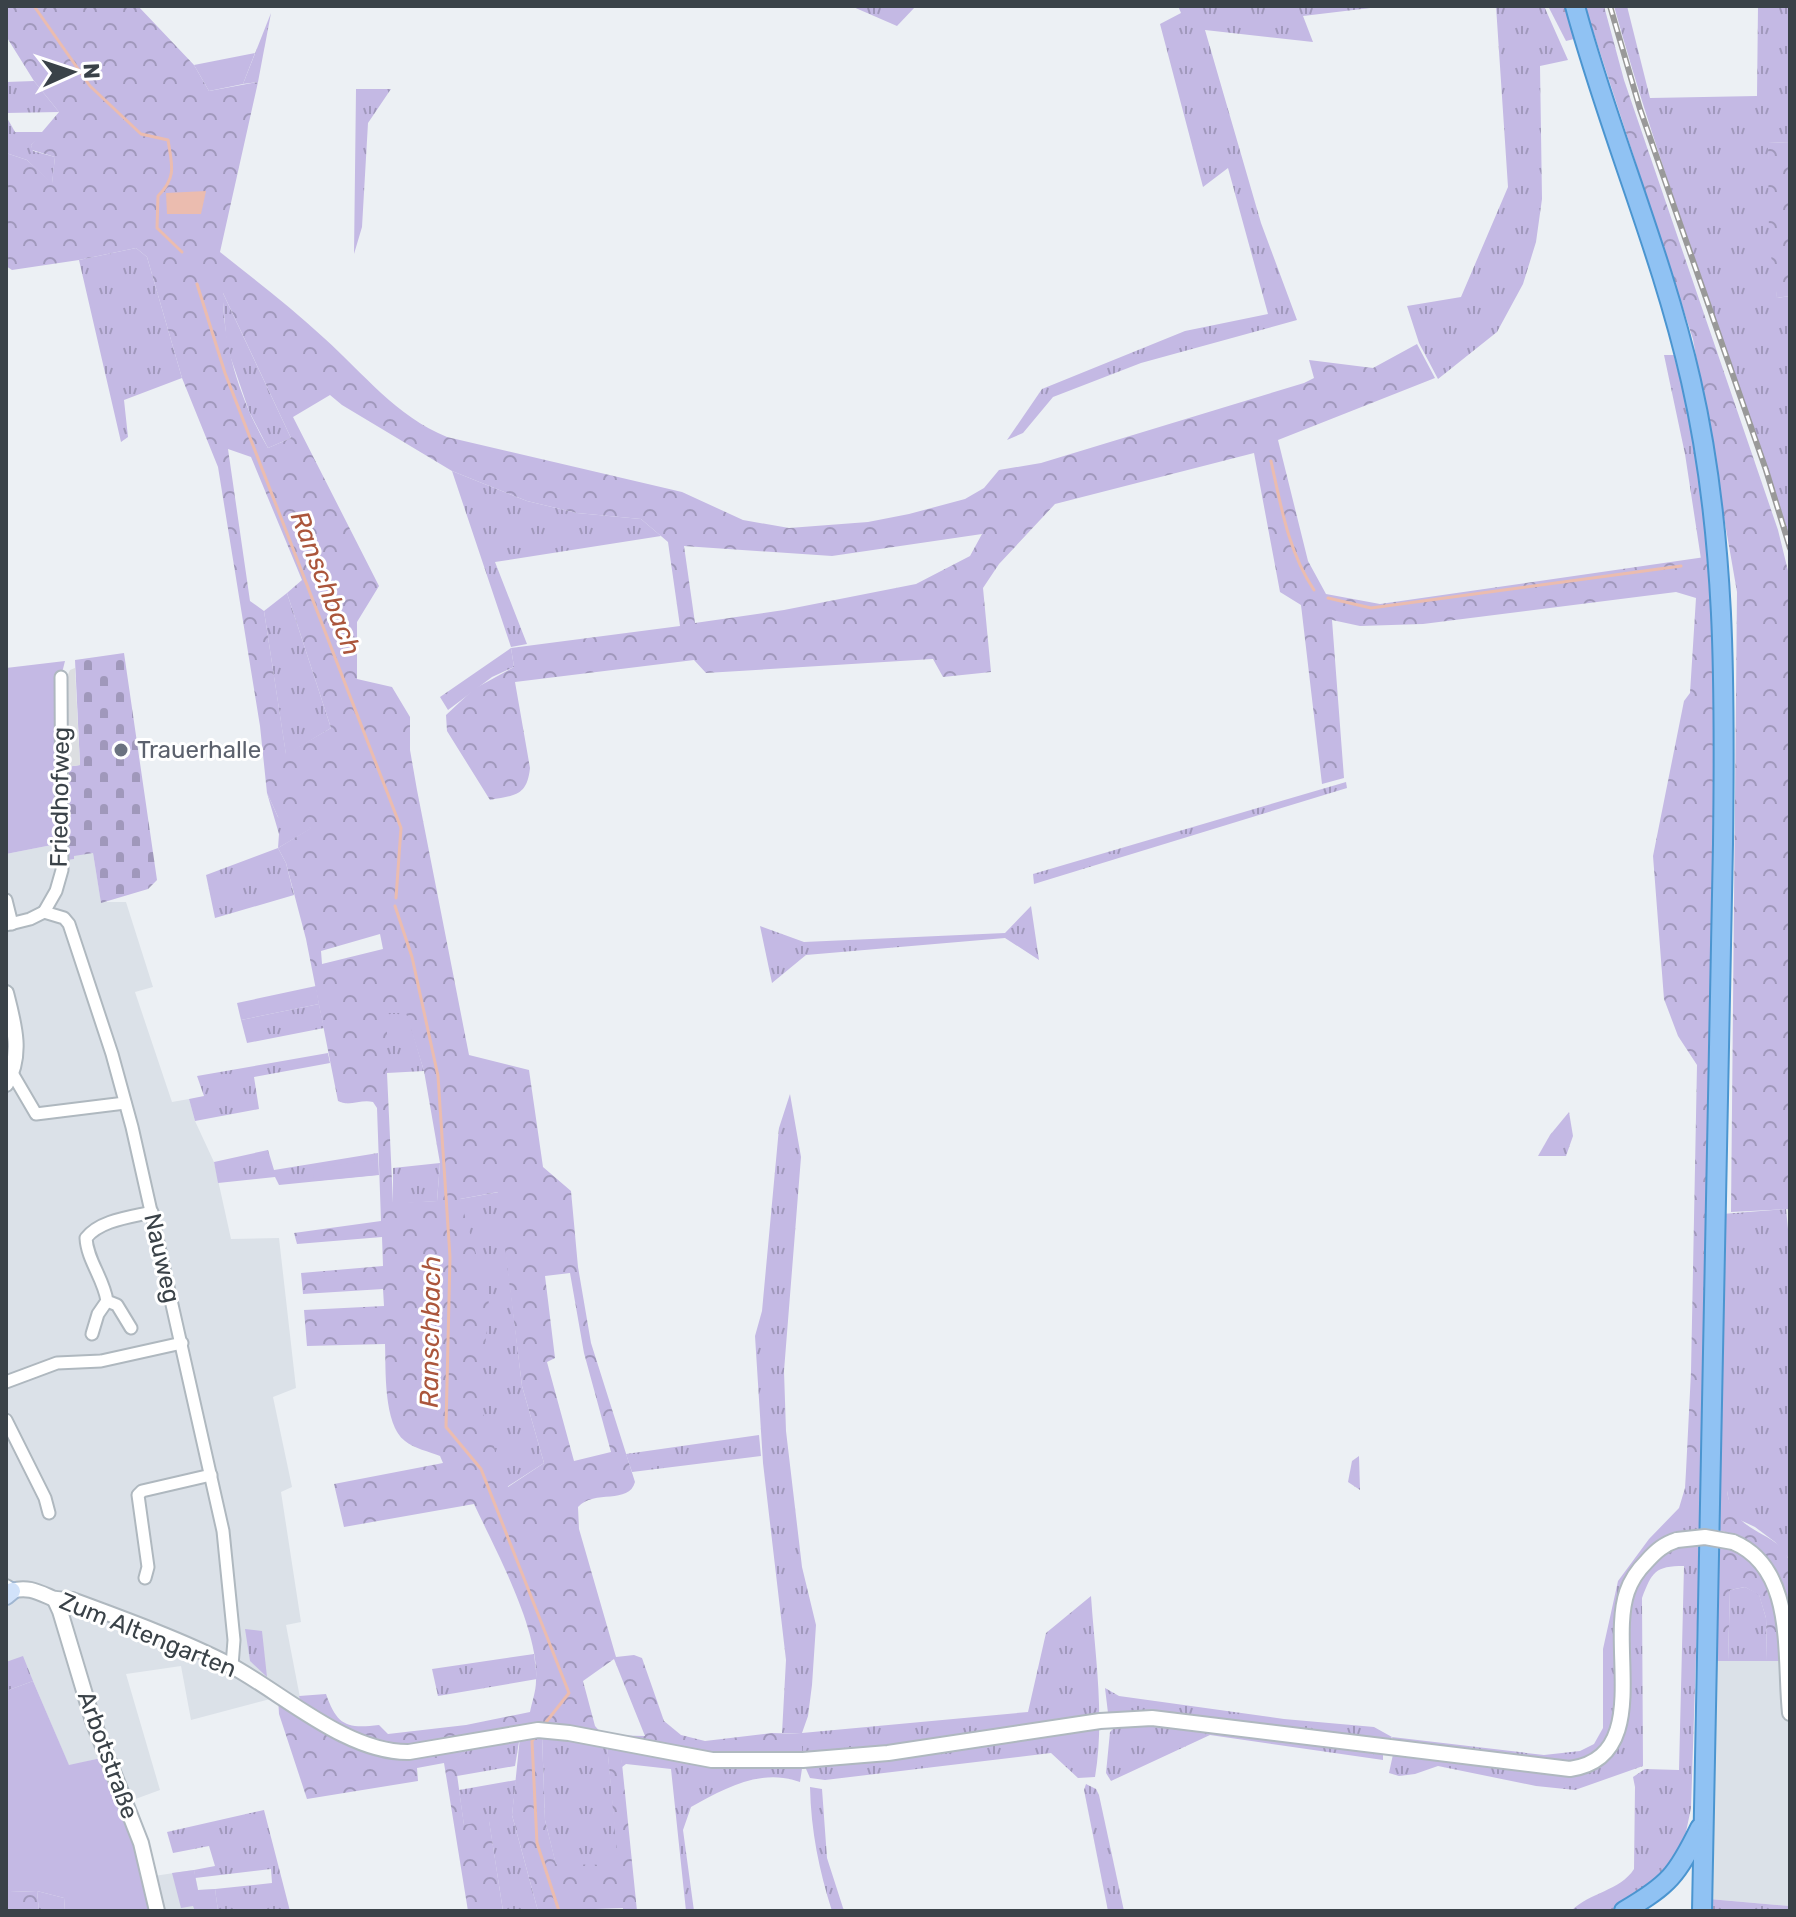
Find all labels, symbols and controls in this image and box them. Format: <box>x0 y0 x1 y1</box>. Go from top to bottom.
north arrow <box>32 32 112 112</box>
text: N <box>78 62 105 80</box>
water label: Ranschbach <box>284 507 367 660</box>
street label: Friedhofweg <box>45 727 75 867</box>
place label: Trauerhalle <box>137 736 261 764</box>
marker: Trauerhalle <box>112 741 130 759</box>
street label: Nauweg <box>138 1210 186 1306</box>
water label: Ranschbach <box>414 1256 447 1408</box>
street label: Zum Altengarten <box>55 1587 241 1683</box>
street label: Arbotstraße <box>72 1687 144 1823</box>

